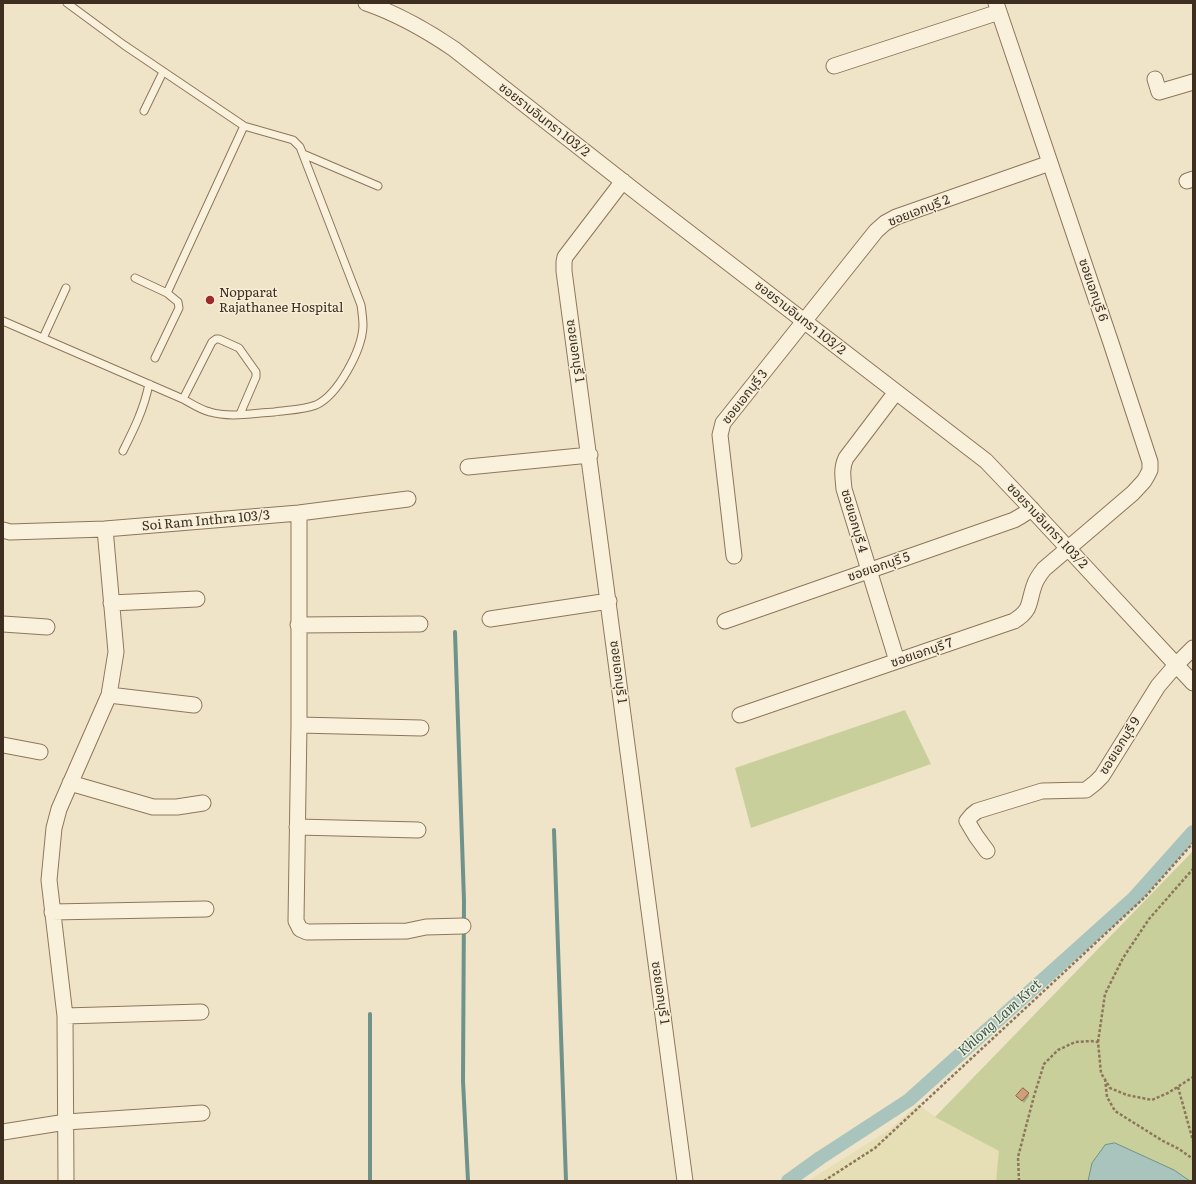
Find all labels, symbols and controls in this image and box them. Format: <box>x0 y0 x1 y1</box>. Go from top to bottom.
street label: ซอยรามอินทรา 103/2 <box>495 80 593 160</box>
street label: ซอยเอกบุรี 2 <box>886 192 952 230</box>
street label: ซอยเอกบุรี 6 <box>1075 257 1111 323</box>
street label: ซอยรามอินทรา 103/2 <box>751 278 849 358</box>
place label: Nopparat Rajathanee Hospital <box>219 285 343 316</box>
marker: Nopparat Rajathanee Hospital <box>204 294 216 306</box>
street label: ซอยเอกบุรี 1 <box>563 318 587 384</box>
street label: ซอยเอกบุรี 3 <box>719 367 771 427</box>
street label: ซอยรามอินทรา 103/2 <box>1003 480 1091 572</box>
street label: ซอยเอกบุรี 4 <box>837 487 871 555</box>
street label: Soi Ram Inthra 103/3 <box>141 508 271 534</box>
street label: ซอยเอกบุรี 5 <box>846 549 912 585</box>
street label: ซอยเอกบุรี 7 <box>889 635 955 671</box>
street label: ซอยเอกบุรี 1 <box>606 640 630 704</box>
street label: ซอยเอกบุรี 9 <box>1096 714 1144 778</box>
street label: ซอยเอกบุรี 1 <box>648 960 672 1026</box>
water label: Khlong Lam Kret <box>955 976 1045 1060</box>

